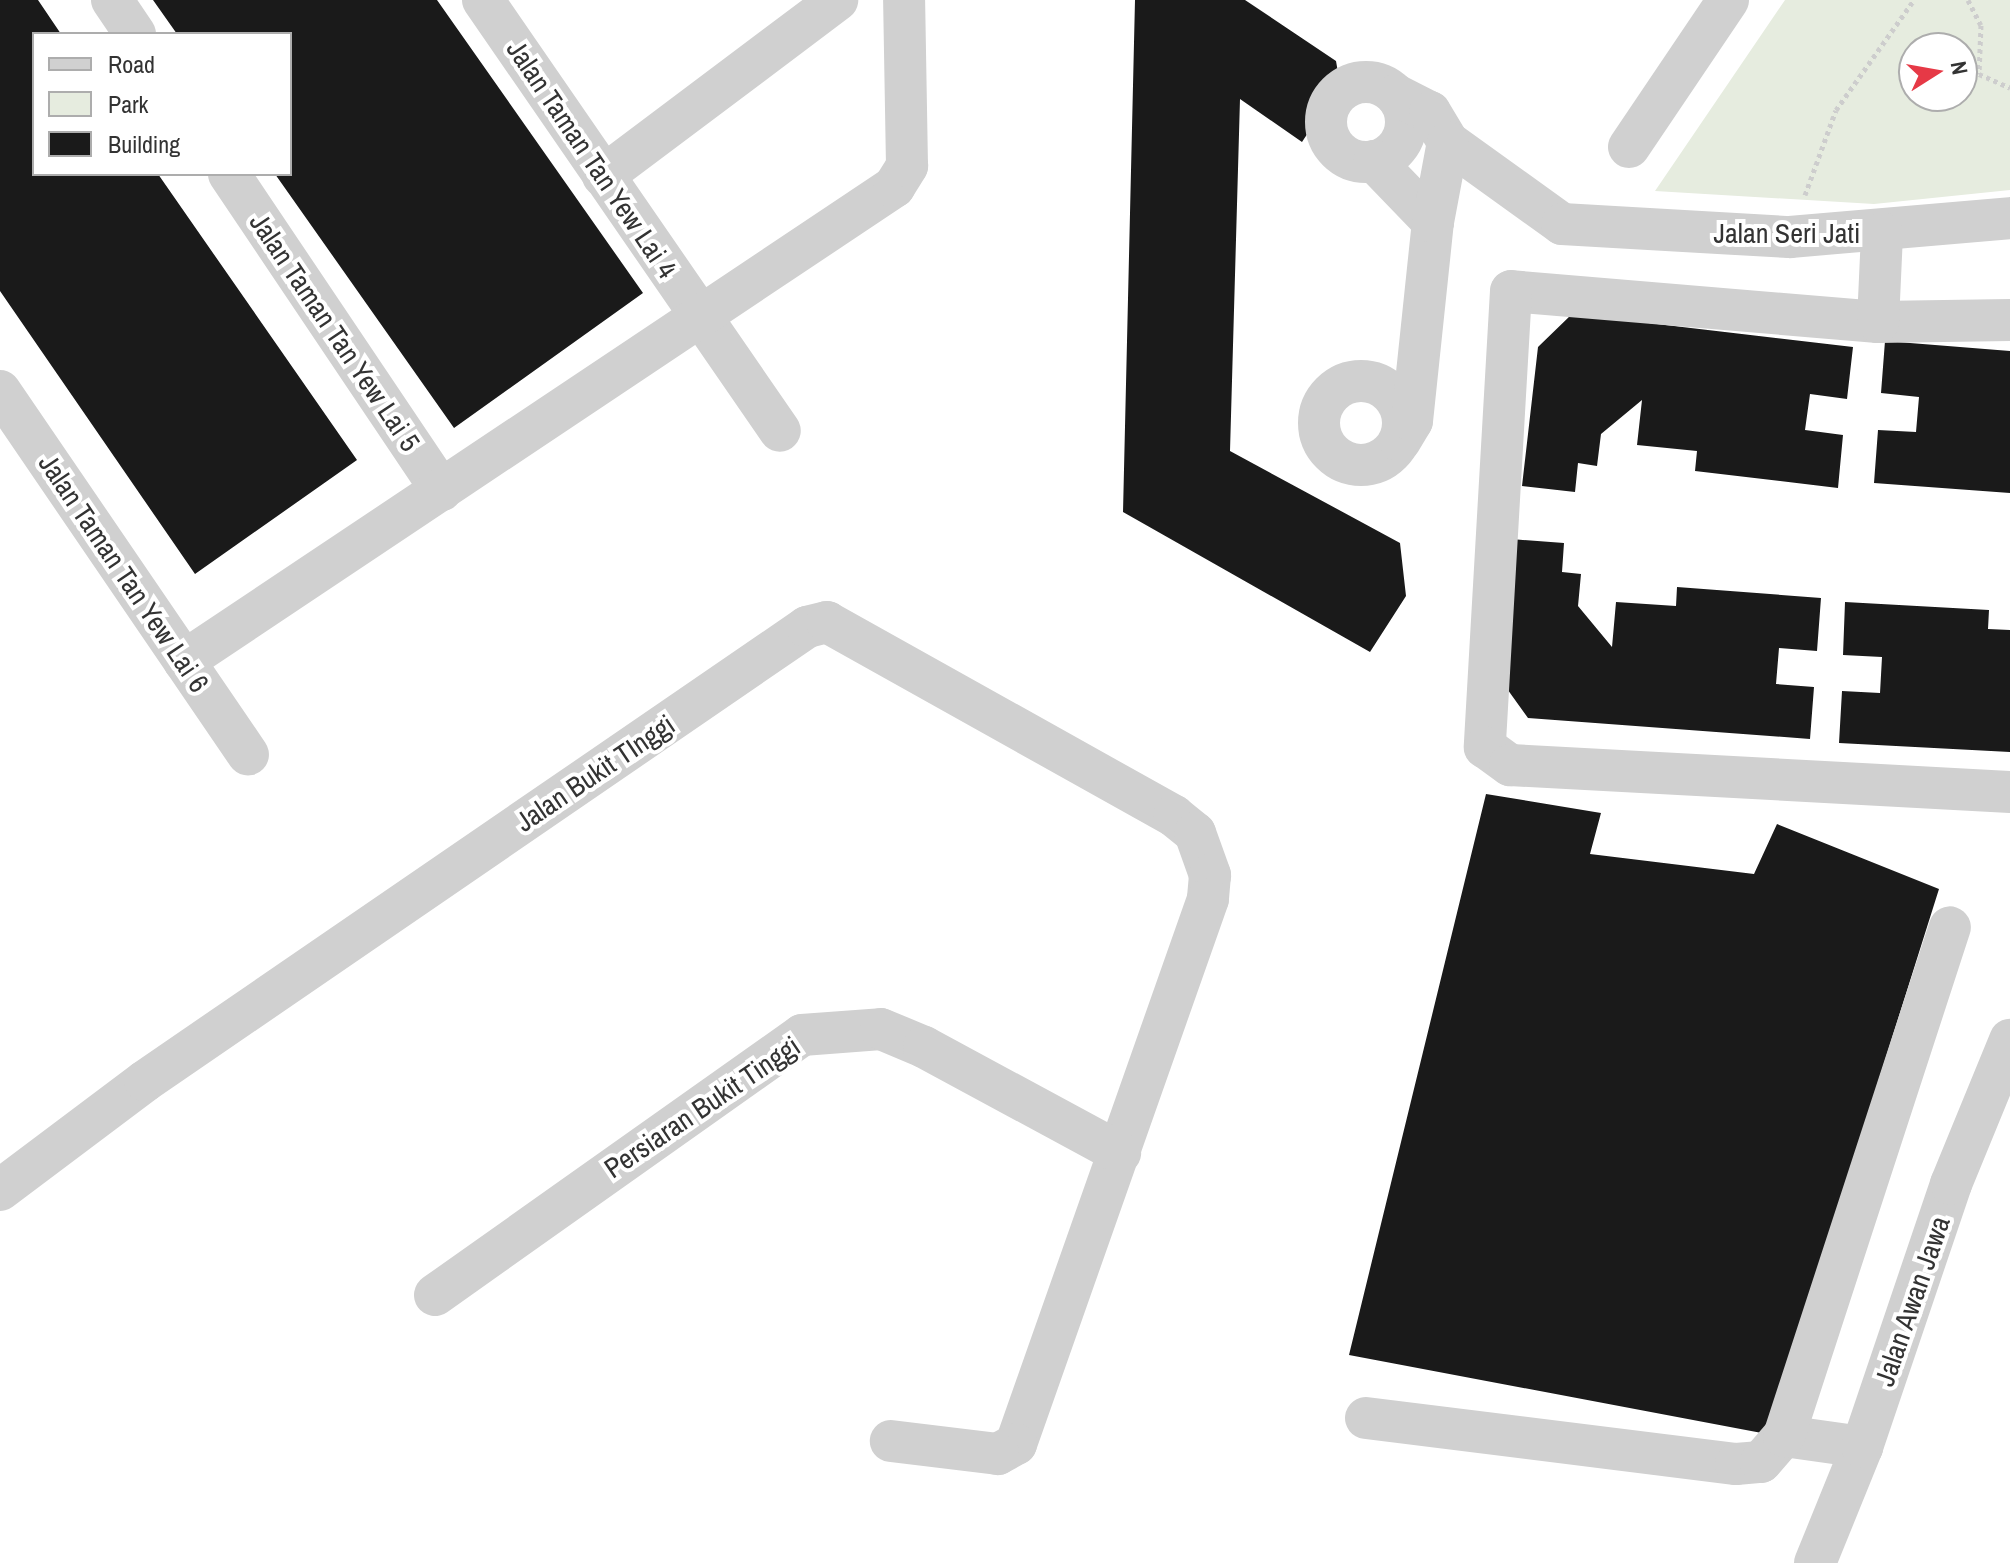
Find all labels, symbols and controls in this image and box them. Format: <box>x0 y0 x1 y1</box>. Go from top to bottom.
legend <box>32 32 292 176</box>
north arrow <box>1898 32 1978 112</box>
street label: Jalan Taman Tan Yew Lai 4 <box>499 33 685 285</box>
text: Road <box>108 48 155 80</box>
text: N <box>1944 59 1976 77</box>
text: Park <box>108 88 148 120</box>
text: Building <box>108 128 180 160</box>
street label: Jalan Taman Tan Yew Lai 5 <box>242 206 428 458</box>
street label: Jalan Seri Jati <box>1714 216 1860 250</box>
street label: Jalan Taman Tan Yew Lai 6 <box>31 447 217 699</box>
street label: Jalan Bukit TInggi <box>509 707 681 839</box>
street label: Persiaran Bukit Tinggi <box>598 1029 806 1185</box>
street label: Jalan Awan Jawa <box>1867 1211 1957 1391</box>

